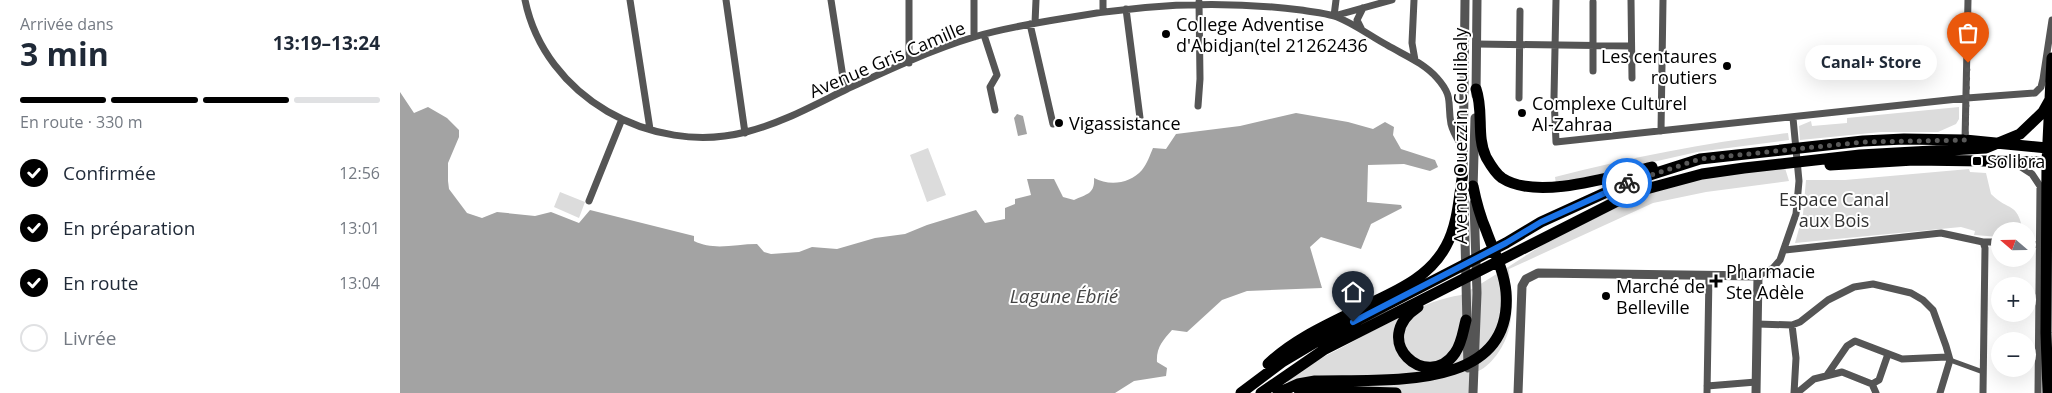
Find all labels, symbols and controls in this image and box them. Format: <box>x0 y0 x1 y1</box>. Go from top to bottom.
place label: College Adventise d'Abidjan(tel 21262436 <box>1176 12 1368 57</box>
pin <box>1947 12 1989 63</box>
text: Arrivée dans <box>20 13 113 35</box>
street label: Avenue Gris Camille <box>805 15 969 103</box>
icon: bag <box>1954 19 1982 47</box>
street label: Avenue Ouezzin Coulibaly <box>1448 27 1472 244</box>
marker: College Adventise d'Abidjan(tel 21262436 <box>1160 28 1172 40</box>
text: 13:19–13:24 <box>273 30 380 56</box>
text: 3 min <box>20 32 109 75</box>
place label: Les centaures routiers <box>1601 44 1717 89</box>
callout: Canal+ Store <box>1806 46 1938 80</box>
text: Canal+ Store <box>1821 51 1921 73</box>
marker: Les centaures routiers <box>1721 60 1733 72</box>
place label: Complexe Culturel Al-Zahraa <box>1532 91 1687 136</box>
marker: Complexe Culturel Al-Zahraa <box>1516 107 1528 119</box>
text: En route · 330 m <box>20 111 142 133</box>
place label: Vigassistance <box>1069 111 1181 135</box>
marker: Vigassistance <box>1053 117 1065 129</box>
place label: Solibra <box>1987 149 2045 173</box>
marker: Solibra <box>1971 155 1983 167</box>
courier <box>1602 158 1652 208</box>
icon: check <box>20 159 48 187</box>
text: Confirmée <box>63 160 156 186</box>
text: 12:56 <box>339 162 380 184</box>
icon: bike <box>1613 169 1641 197</box>
park label: Espace Canal aux Bois <box>1779 187 1889 232</box>
icon: check <box>20 214 48 242</box>
text: En préparation <box>63 215 195 241</box>
text: 13:01 <box>339 217 380 239</box>
north arrow <box>1991 222 2036 268</box>
map controls <box>1991 222 2036 377</box>
place label: Pharmacie Ste Adèle <box>1726 259 1815 304</box>
icon: check <box>20 269 48 297</box>
text: En route <box>63 270 138 296</box>
pin <box>1332 271 1374 322</box>
text: 13:04 <box>339 272 380 294</box>
place label: Marché de Belleville <box>1616 274 1705 319</box>
marker: Pharmacie Ste Adèle <box>1710 275 1722 287</box>
button: + <box>1991 277 2036 322</box>
icon: home <box>1339 278 1367 306</box>
water label: Lagune Ébrié <box>1010 283 1119 309</box>
marker: Marché de Belleville <box>1600 290 1612 302</box>
text: Livrée <box>63 325 116 351</box>
button: − <box>1991 332 2036 377</box>

